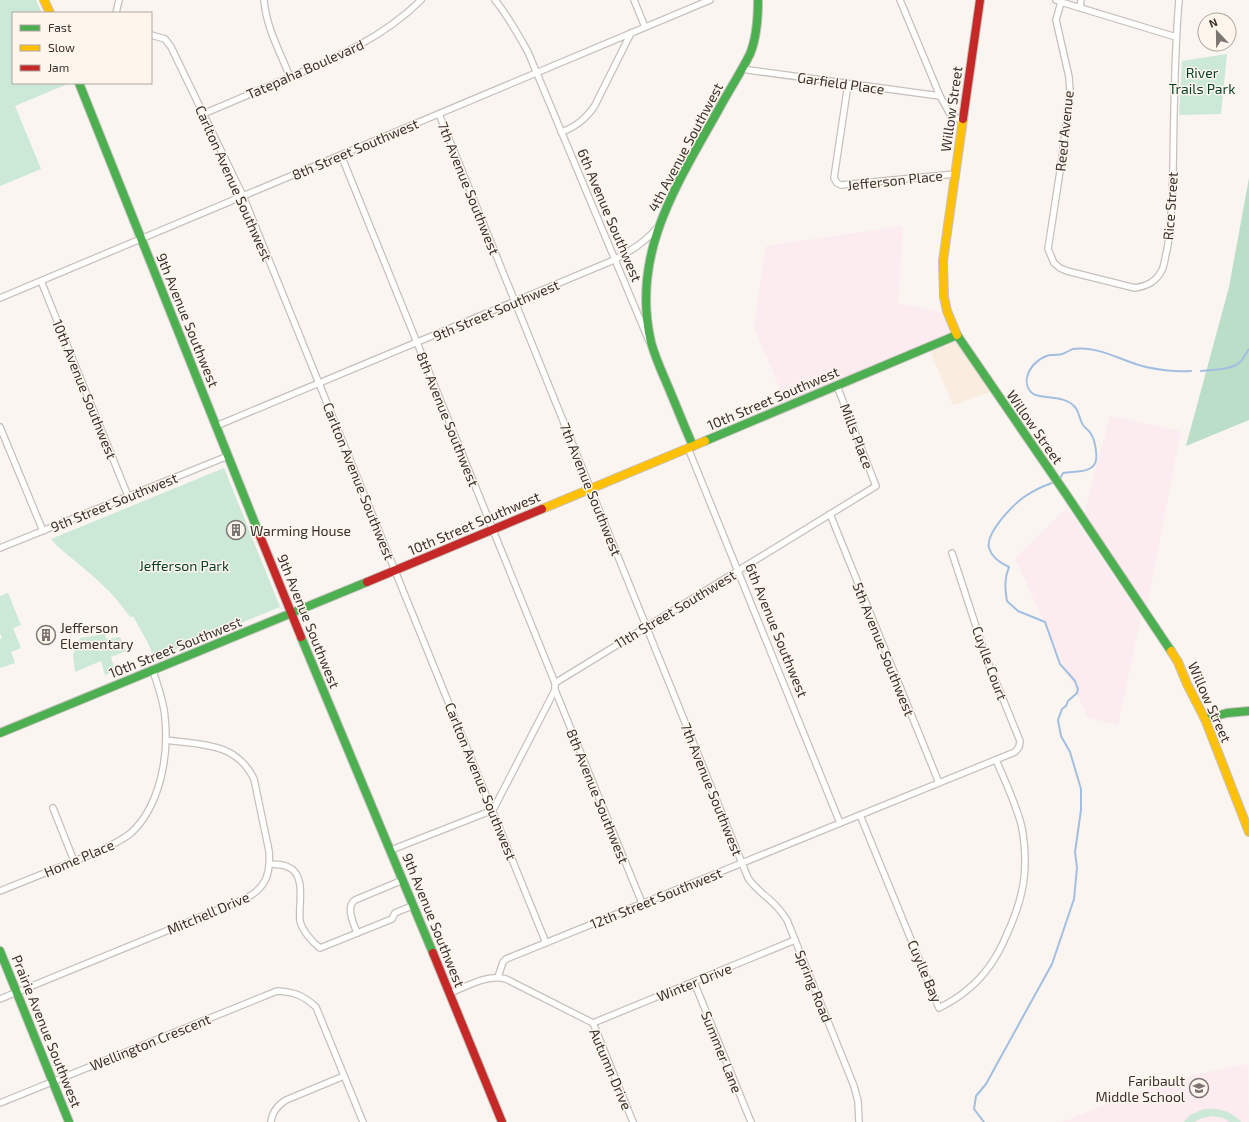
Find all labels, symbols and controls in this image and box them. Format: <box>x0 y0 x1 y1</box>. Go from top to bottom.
legend <box>12 12 152 84</box>
north arrow <box>1197 12 1237 52</box>
text: N <box>1207 15 1219 30</box>
text: Fast <box>48 20 72 34</box>
street label: Tatepaha Boulevard <box>244 35 366 103</box>
text: Slow <box>48 40 75 54</box>
text: Jam <box>48 60 69 74</box>
park label: River Trails Park <box>1169 64 1235 97</box>
street label: Willow Street <box>937 65 965 153</box>
street label: Garfield Place <box>796 68 886 98</box>
street label: 4th Avenue Southwest <box>644 80 726 214</box>
street label: Reed Avenue <box>1051 90 1077 172</box>
street label: Carlton Avenue Southwest <box>192 103 276 263</box>
street label: 8th Street Southwest <box>289 115 421 183</box>
street label: 7th Avenue Southwest <box>434 119 504 257</box>
street label: 6th Avenue Southwest <box>574 146 646 284</box>
street label: Jefferson Place <box>846 167 944 193</box>
street label: Rice Street <box>1159 171 1181 241</box>
street label: 9th Avenue Southwest <box>153 251 223 389</box>
street label: 9th Street Southwest <box>430 276 562 344</box>
street label: 10th Avenue Southwest <box>49 317 121 461</box>
street label: 8th Avenue Southwest <box>413 349 483 489</box>
street label: 10th Street Southwest <box>705 363 841 433</box>
street label: Willow Street <box>1003 387 1067 467</box>
street label: Carlton Avenue Southwest <box>320 400 398 562</box>
street label: Mills Place <box>837 401 877 471</box>
street label: 7th Avenue Southwest <box>556 420 626 558</box>
street label: 9th Street Southwest <box>48 469 180 535</box>
street label: 10th Street Southwest <box>406 488 542 558</box>
building icon: Warming House <box>225 519 247 541</box>
place label: Warming House <box>250 522 351 539</box>
street label: 9th Avenue Southwest <box>274 552 344 690</box>
park label: Jefferson Park <box>139 557 229 574</box>
street label: 6th Avenue Southwest <box>742 561 812 699</box>
street label: 11th Street Southwest <box>611 566 739 652</box>
street label: 5th Avenue Southwest <box>849 580 919 718</box>
street label: 10th Street Southwest <box>106 613 244 681</box>
place label: Jefferson Elementary <box>60 619 134 652</box>
building icon: Jefferson Elementary <box>35 624 57 646</box>
street label: Cuylle Court <box>969 624 1011 702</box>
street label: Willow Street <box>1185 659 1235 745</box>
street label: Carlton Avenue Southwest <box>442 700 520 862</box>
street label: 7th Avenue Southwest <box>677 720 747 858</box>
street label: 8th Avenue Southwest <box>563 726 633 866</box>
street label: Home Place <box>41 836 117 880</box>
street label: 9th Avenue Southwest <box>399 851 469 989</box>
street label: 12th Street Southwest <box>588 864 724 932</box>
street label: Mitchell Drive <box>164 888 252 938</box>
street label: Cuylle Bay <box>904 937 946 1005</box>
street label: Spring Road <box>792 947 836 1025</box>
street label: Prairie Avenue Southwest <box>9 952 85 1110</box>
street label: Winter Drive <box>654 959 734 1005</box>
street label: Summer Lane <box>698 1009 746 1095</box>
street label: Wellington Crescent <box>87 1010 213 1074</box>
street label: Autumn Drive <box>586 1026 636 1112</box>
place label: Faribault Middle School <box>1096 1072 1186 1105</box>
school or university icon: Faribault Middle School <box>1188 1077 1210 1099</box>

